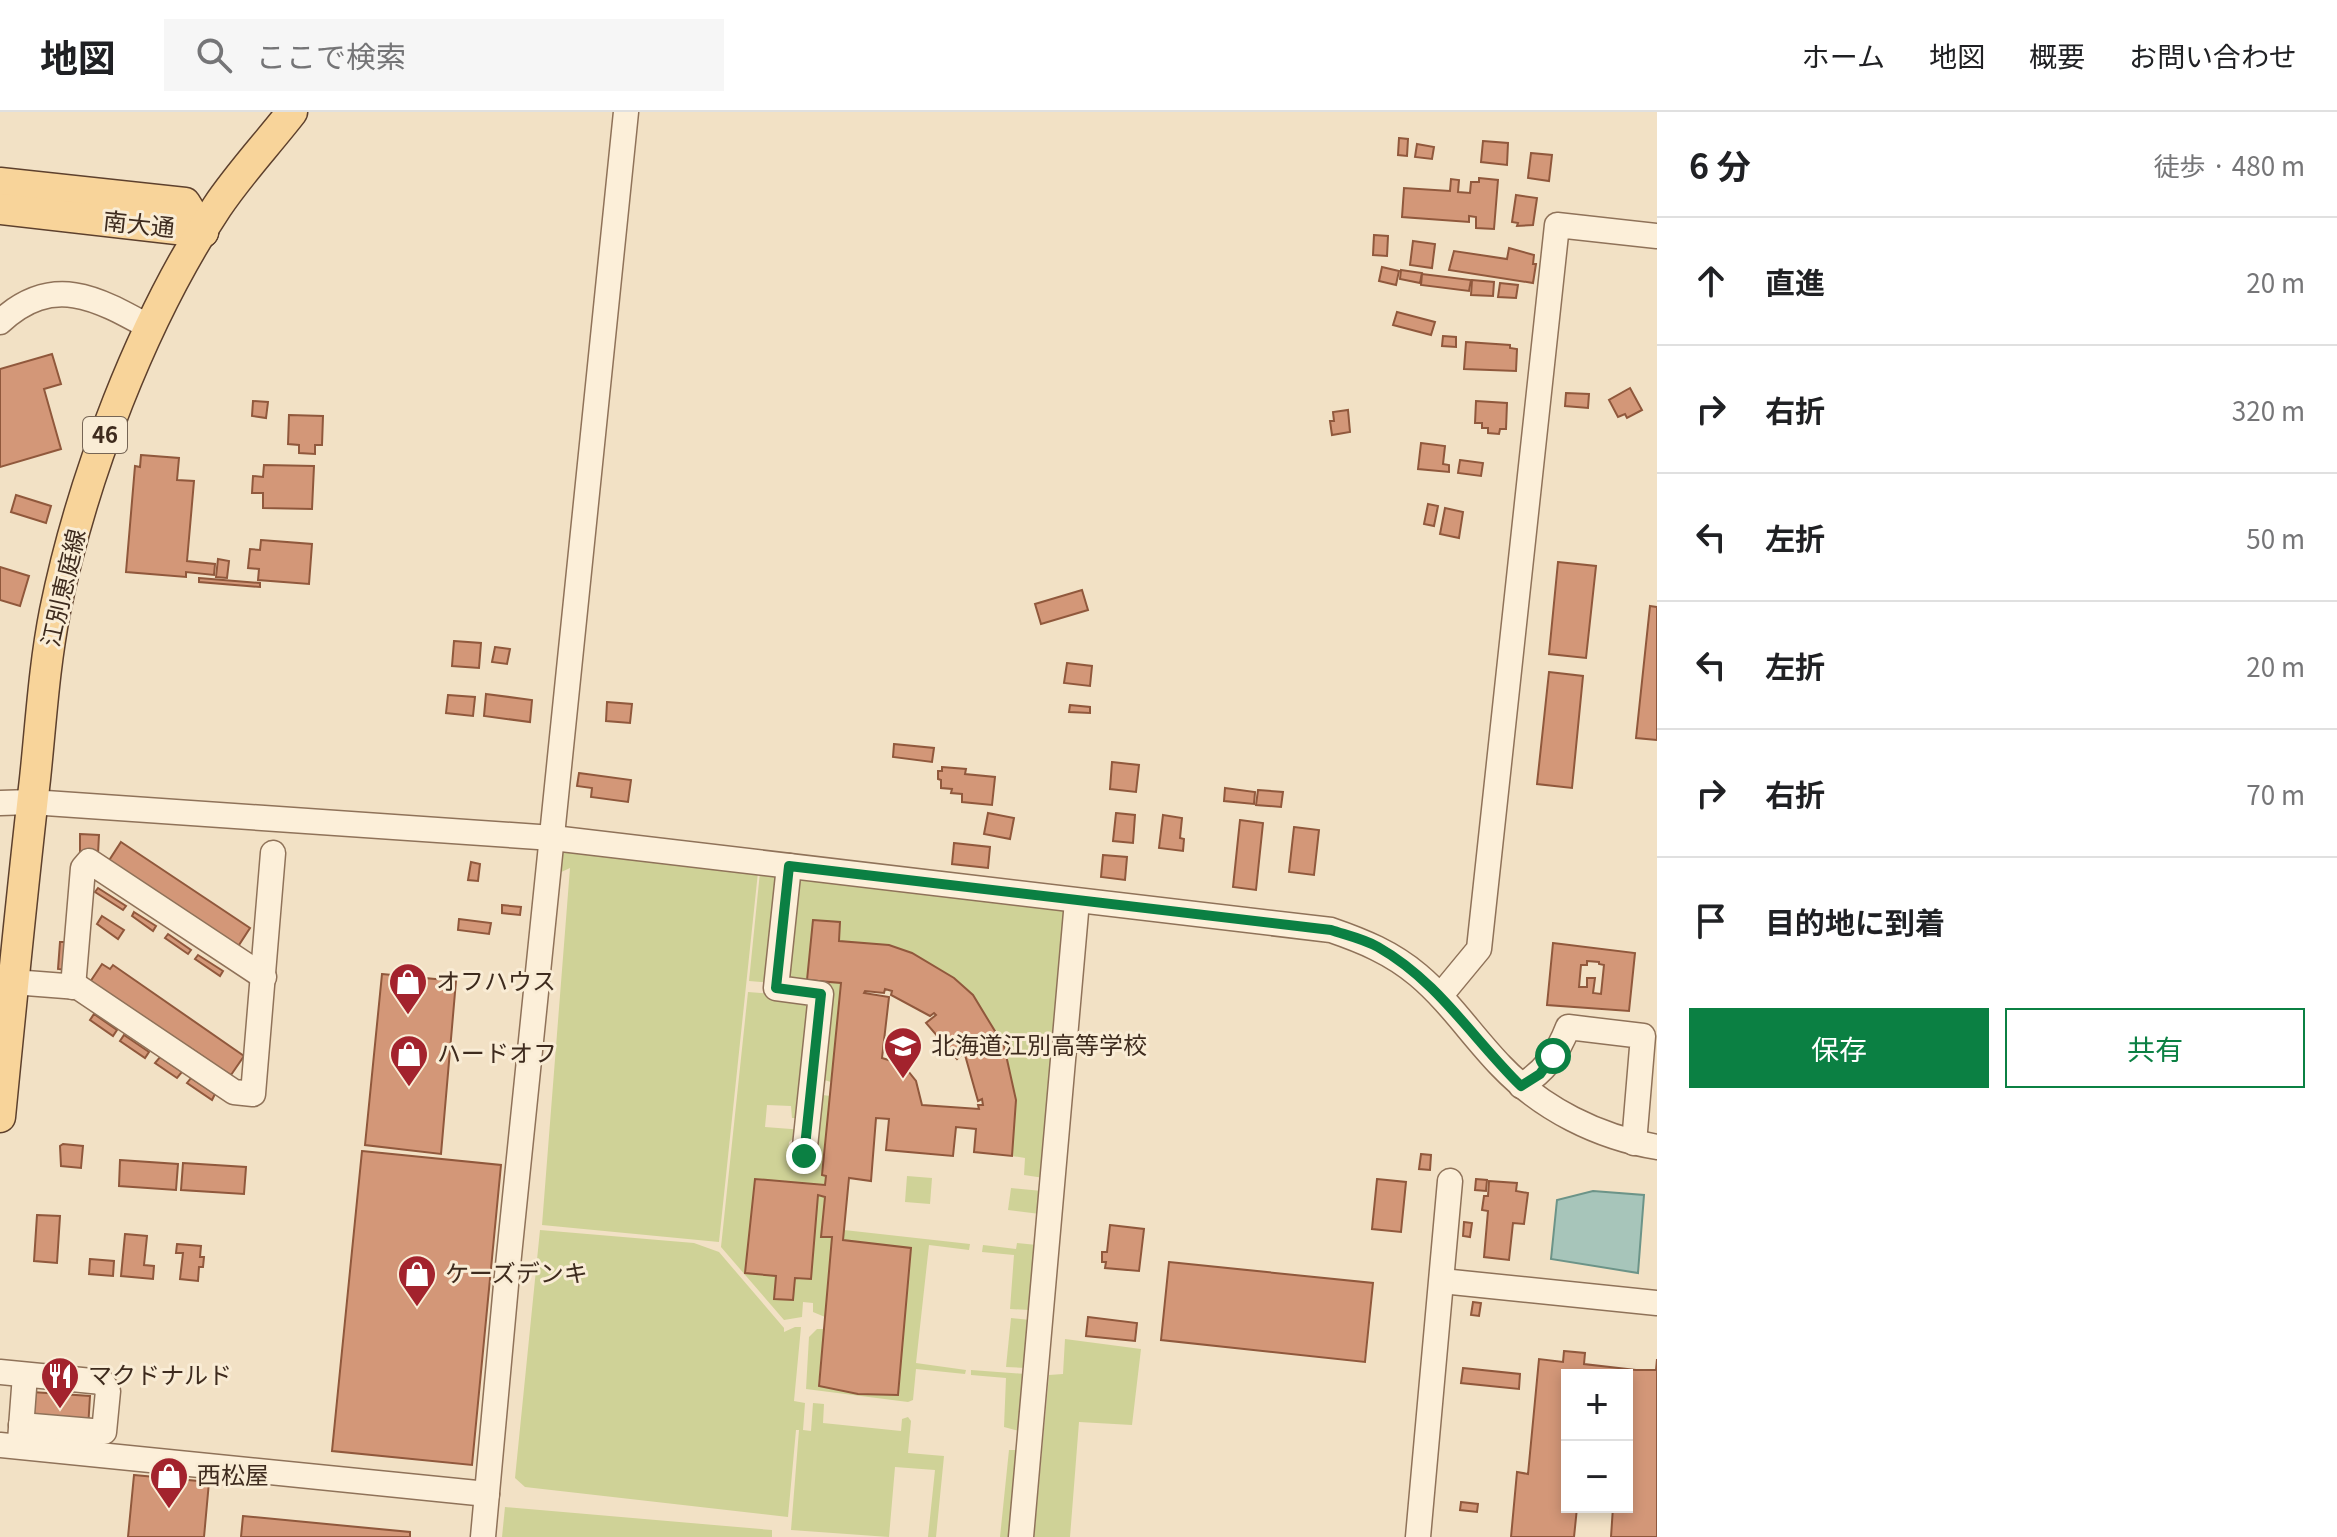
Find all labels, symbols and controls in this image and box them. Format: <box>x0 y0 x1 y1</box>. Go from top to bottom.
search box <box>164 19 724 91</box>
text: 地図 <box>40 28 116 83</box>
icon: search <box>192 33 236 77</box>
text: ここで検索 <box>256 33 406 77</box>
text: ホーム <box>1802 35 1885 75</box>
text: 地図 <box>1929 35 1985 75</box>
text: 概要 <box>2029 35 2085 75</box>
text: お問い合わせ <box>2129 35 2297 75</box>
text: 6 分 <box>1689 140 1751 189</box>
text: 徒歩 · 480 m <box>2154 146 2305 183</box>
street label: 南大通 <box>102 201 177 244</box>
icon: ahead <box>1689 259 1733 303</box>
text: 直進 <box>1765 259 1825 303</box>
text: 20 m <box>2246 263 2305 300</box>
icon: right <box>1689 387 1733 431</box>
text: 右折 <box>1765 387 1825 431</box>
text: 320 m <box>2232 391 2305 428</box>
road number: 46 <box>83 417 127 453</box>
icon: left <box>1689 515 1733 559</box>
text: 左折 <box>1765 515 1825 559</box>
text: 50 m <box>2246 519 2305 556</box>
street label: 江別恵庭線 <box>31 525 92 650</box>
icon: left <box>1689 643 1733 687</box>
text: 左折 <box>1765 643 1825 687</box>
text: 20 m <box>2246 647 2305 684</box>
icon: right <box>1689 771 1733 815</box>
text: 右折 <box>1765 771 1825 815</box>
text: 70 m <box>2246 775 2305 812</box>
icon: arrive <box>1689 899 1733 943</box>
text: 目的地に到着 <box>1765 899 1945 943</box>
shop icon: オフハウス <box>387 961 429 1016</box>
place label: オフハウス <box>436 962 556 997</box>
button: 保存 <box>1689 1008 1989 1088</box>
button: 共有 <box>2005 1008 2305 1088</box>
school or university icon: 北海道江別高等学校 <box>882 1025 924 1080</box>
place label: 北海道江別高等学校 <box>931 1026 1147 1061</box>
shop icon: ハードオフ <box>388 1033 430 1088</box>
place label: ハードオフ <box>437 1034 557 1069</box>
route start <box>1535 1038 1571 1074</box>
route end <box>786 1138 822 1174</box>
shop icon: ケーズデンキ <box>396 1253 438 1308</box>
place label: ケーズデンキ <box>445 1254 588 1289</box>
restaurant icon: マクドナルド <box>39 1355 81 1410</box>
place label: マクドナルド <box>88 1356 232 1391</box>
map controls <box>1561 1369 1633 1513</box>
button: + <box>1561 1369 1633 1441</box>
button: − <box>1561 1441 1633 1513</box>
shop icon: 西松屋 <box>148 1455 190 1510</box>
place label: 西松屋 <box>197 1456 269 1491</box>

